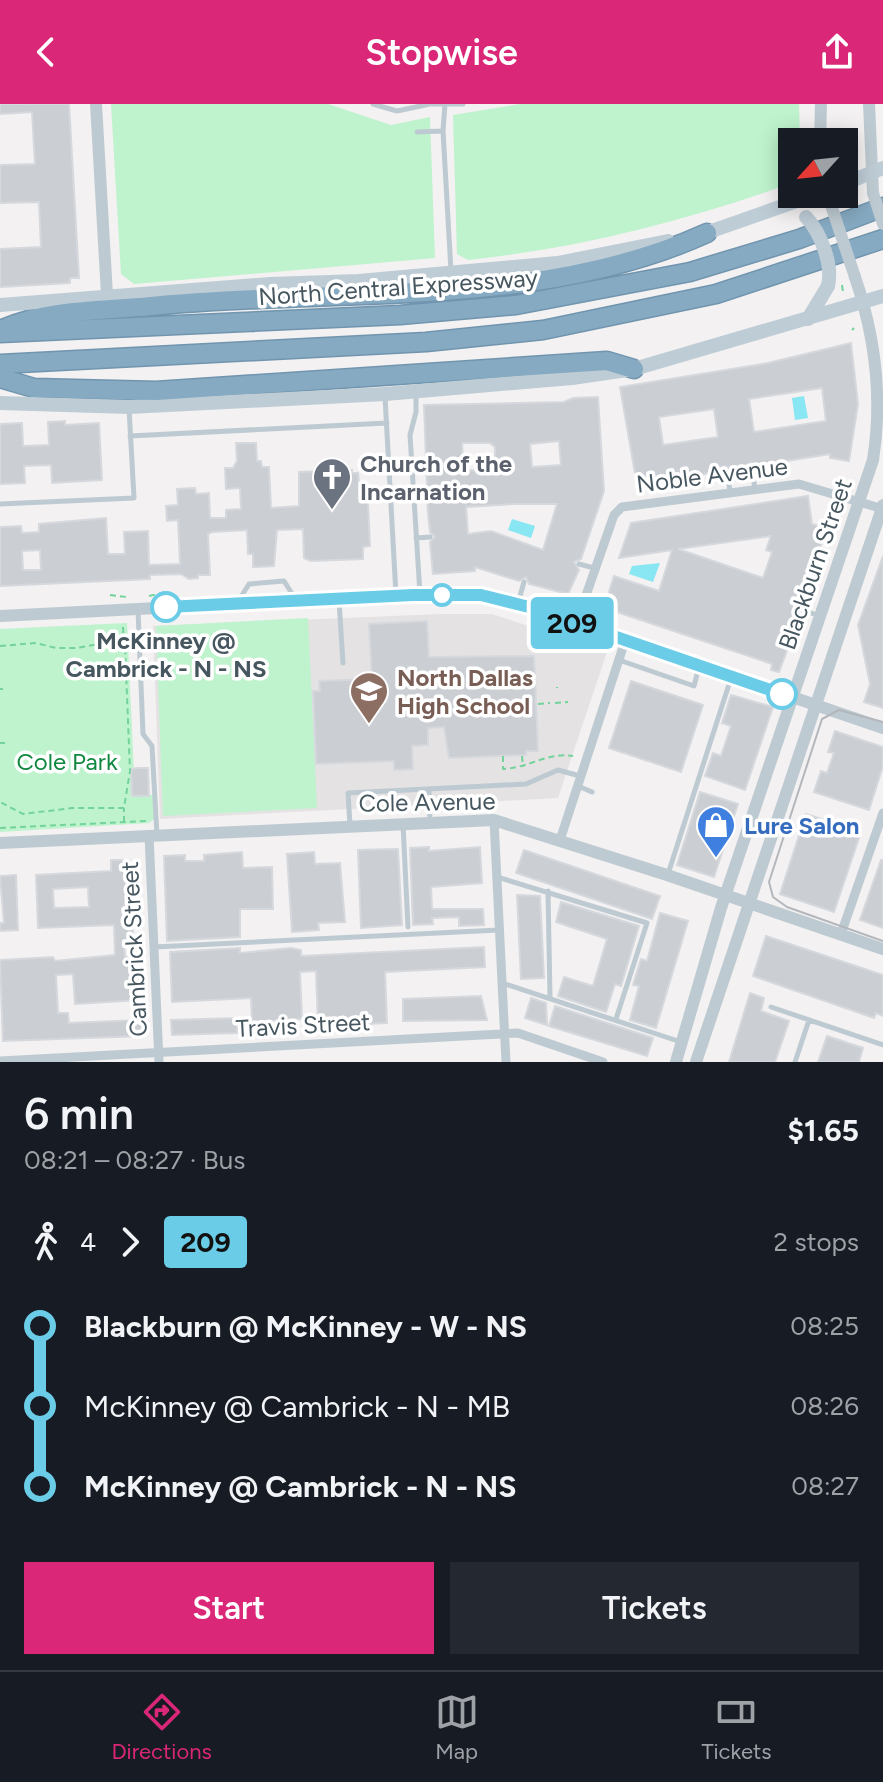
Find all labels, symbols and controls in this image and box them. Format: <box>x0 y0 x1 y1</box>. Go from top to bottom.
icon: back <box>24 30 68 74</box>
icon: share <box>815 30 859 74</box>
text: Stopwise <box>365 31 518 74</box>
north arrow <box>778 128 858 208</box>
map controls <box>778 128 858 208</box>
street label: North Central Expressway <box>257 263 539 311</box>
place label: Church of the Incarnation <box>360 449 512 506</box>
street label: Noble Avenue <box>635 451 789 499</box>
church icon: Church of the Incarnation <box>311 456 353 511</box>
street label: Blackburn Street <box>772 475 858 653</box>
unlabelled marker <box>431 584 453 606</box>
marker: McKinney @ Cambrick - N - NS <box>151 592 181 622</box>
line badge: 209 <box>526 597 618 649</box>
text: 209 <box>547 606 597 640</box>
place label: McKinney @ Cambrick - N - NS <box>66 626 266 683</box>
place label: North Dallas High School <box>397 663 533 720</box>
school or university icon: North Dallas High School <box>348 670 390 725</box>
unlabelled marker <box>767 679 797 709</box>
park label: Cole Park <box>16 747 118 776</box>
street label: Cole Avenue <box>358 786 496 818</box>
shop icon: Lure Salon <box>695 804 737 859</box>
place label: Lure Salon <box>744 811 859 840</box>
street label: Cambrick Street <box>115 861 153 1037</box>
street label: Travis Street <box>235 1007 371 1043</box>
text: 6 min <box>24 1087 134 1140</box>
text: $1.65 <box>787 1112 859 1149</box>
text: 08:21 – 08:27 · Bus <box>24 1144 245 1176</box>
icon: walk <box>24 1220 68 1264</box>
icon: forward <box>108 1220 152 1264</box>
text: 209 <box>180 1225 231 1259</box>
text: 4 <box>80 1226 96 1258</box>
text: 2 stops <box>774 1226 859 1258</box>
text: Blackburn @ McKinney - W - NS <box>84 1308 527 1345</box>
text: 08:25 <box>790 1310 859 1342</box>
text: McKinney @ Cambrick - N - MB <box>84 1388 510 1425</box>
text: 08:26 <box>791 1390 859 1422</box>
text: McKinney @ Cambrick - N - NS <box>84 1468 516 1505</box>
text: 08:27 <box>791 1470 859 1502</box>
button: Start <box>24 1562 434 1654</box>
button: Tickets <box>450 1562 859 1654</box>
tab: Directions <box>111 1690 212 1765</box>
tab: Map <box>435 1690 479 1765</box>
tab: Tickets <box>701 1690 772 1765</box>

